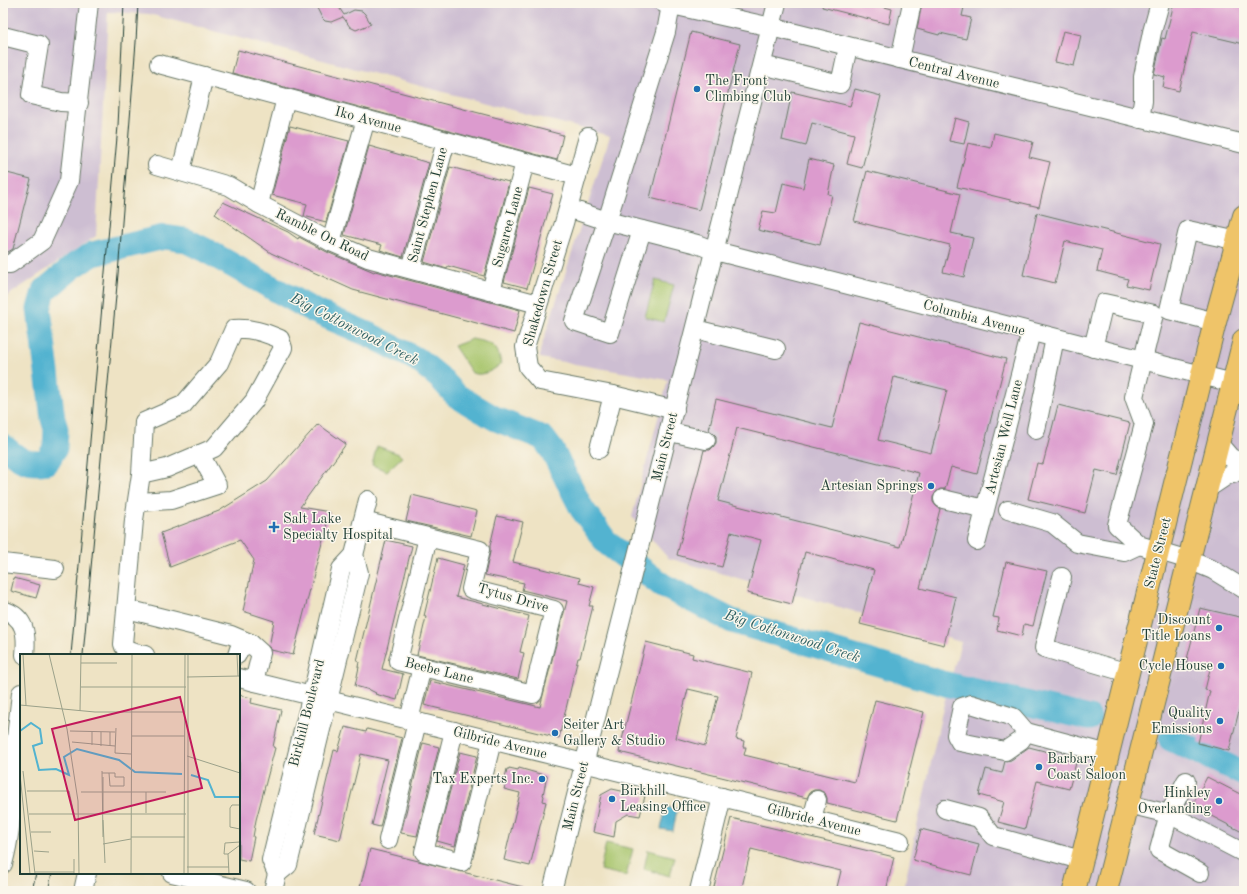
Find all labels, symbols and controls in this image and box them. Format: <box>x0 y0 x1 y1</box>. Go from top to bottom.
street label: Central Avenue <box>907 55 1001 91</box>
place label: The Front Climbing Club <box>705 74 791 104</box>
marker: The Front Climbing Club <box>692 84 702 94</box>
street label: Iko Avenue <box>333 104 403 136</box>
street label: Saint Stephen Lane <box>406 146 450 264</box>
street label: Sugaree Lane <box>490 185 526 269</box>
street label: Ramble On Road <box>273 206 371 264</box>
street label: Shakedown Street <box>521 238 565 348</box>
water label: Big Cottonwood Creek <box>287 291 421 369</box>
street label: Columbia Avenue <box>921 298 1027 338</box>
street label: Artesian Well Lane <box>983 378 1025 496</box>
street label: Main Street <box>650 411 680 483</box>
place label: Artesian Springs <box>820 479 923 493</box>
marker: Artesian Springs <box>926 481 936 491</box>
place label: Salt Lake Specialty Hospital <box>283 512 393 542</box>
street label: State Street <box>1142 516 1174 590</box>
marker: Salt Lake Specialty Hospital <box>268 521 280 533</box>
street label: Tytus Drive <box>476 581 550 615</box>
water label: Big Cottonwood Creek <box>721 608 862 666</box>
place label: Discount Title Loans <box>1141 613 1211 643</box>
marker: Discount Title Loans <box>1214 623 1224 633</box>
inset map <box>20 654 240 874</box>
street label: Beebe Lane <box>403 656 475 686</box>
street label: Birkhill Boulevard <box>287 658 327 768</box>
place label: Cycle House <box>1139 659 1213 673</box>
marker: Cycle House <box>1216 661 1226 671</box>
place label: Quality Emissions <box>1151 706 1213 736</box>
marker: Quality Emissions <box>1215 716 1225 726</box>
place label: Seiter Art Gallery & Studio <box>563 718 665 748</box>
street label: Gilbride Avenue <box>452 725 548 761</box>
marker: Seiter Art Gallery & Studio <box>550 728 560 738</box>
place label: Barbary Coast Saloon <box>1047 752 1126 782</box>
street label: Main Street <box>561 760 591 832</box>
marker: Barbary Coast Saloon <box>1034 762 1044 772</box>
place label: Tax Experts Inc. <box>432 772 534 786</box>
marker: Tax Experts Inc. <box>537 774 547 784</box>
place label: Birkhill Leasing Office <box>620 784 706 814</box>
place label: Hinkley Overlanding <box>1138 786 1212 816</box>
marker: Birkhill Leasing Office <box>607 794 617 804</box>
marker: Hinkley Overlanding <box>1214 796 1224 806</box>
street label: Gilbride Avenue <box>766 802 862 838</box>

